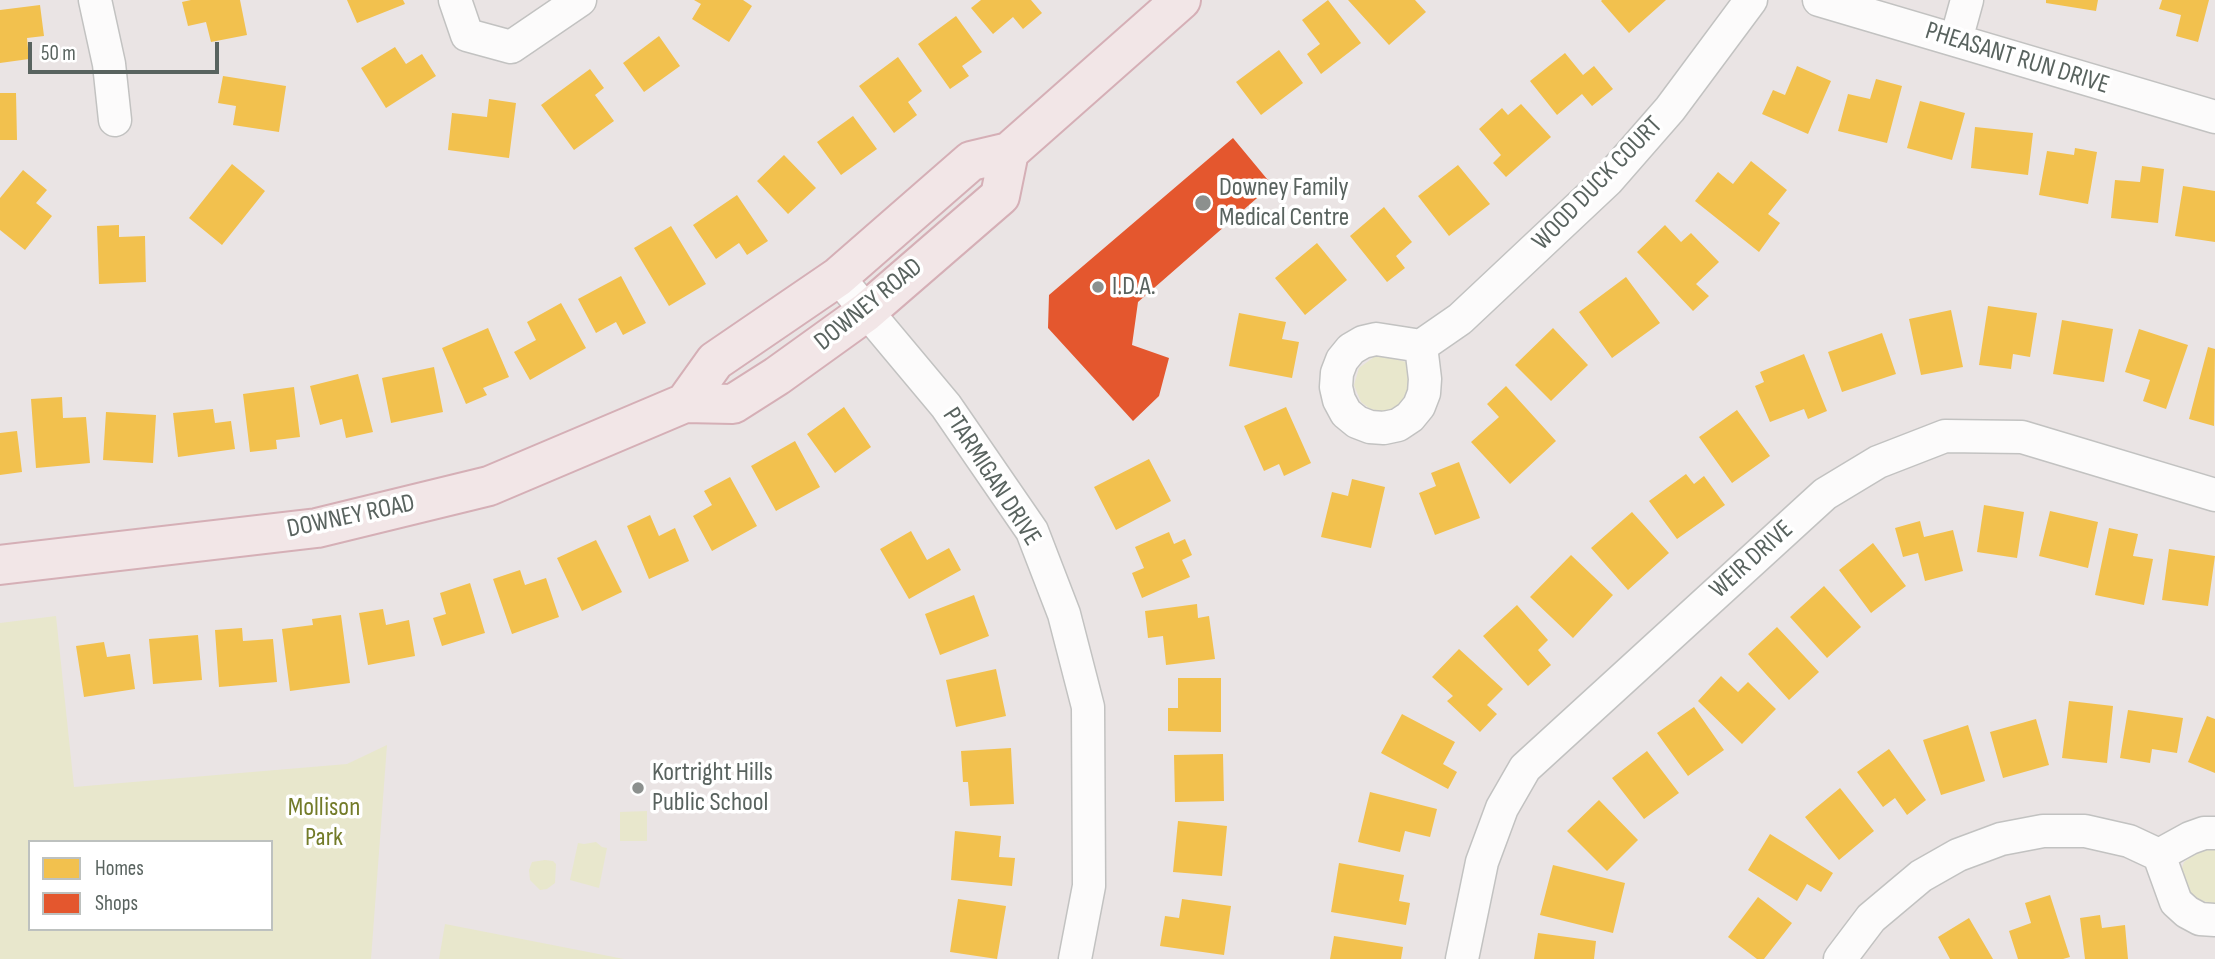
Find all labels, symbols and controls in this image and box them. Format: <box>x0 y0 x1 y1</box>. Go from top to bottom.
street label: PHEASANT RUN DRIVE <box>1921 16 2113 102</box>
scale bar <box>32 28 222 72</box>
text: 50 m <box>41 41 76 66</box>
street label: WOOD DUCK COURT <box>1526 111 1670 257</box>
place label: Downey Family Medical Centre <box>1219 172 1349 234</box>
marker: Downey Family Medical Centre <box>1193 193 1213 213</box>
street label: DOWNEY ROAD <box>809 252 929 358</box>
place label: I.D.A. <box>1112 271 1156 303</box>
marker: I.D.A. <box>1090 279 1106 295</box>
street label: PTARMIGAN DRIVE <box>935 402 1047 552</box>
street label: DOWNEY ROAD <box>284 488 418 546</box>
street label: WEIR DRIVE <box>1704 514 1800 606</box>
place label: Kortright Hills Public School <box>652 757 773 818</box>
marker: Kortright Hills Public School <box>630 780 646 796</box>
park label: Mollison Park <box>288 792 360 854</box>
legend <box>28 840 273 931</box>
text: Homes <box>95 856 144 881</box>
text: Shops <box>95 891 138 916</box>

